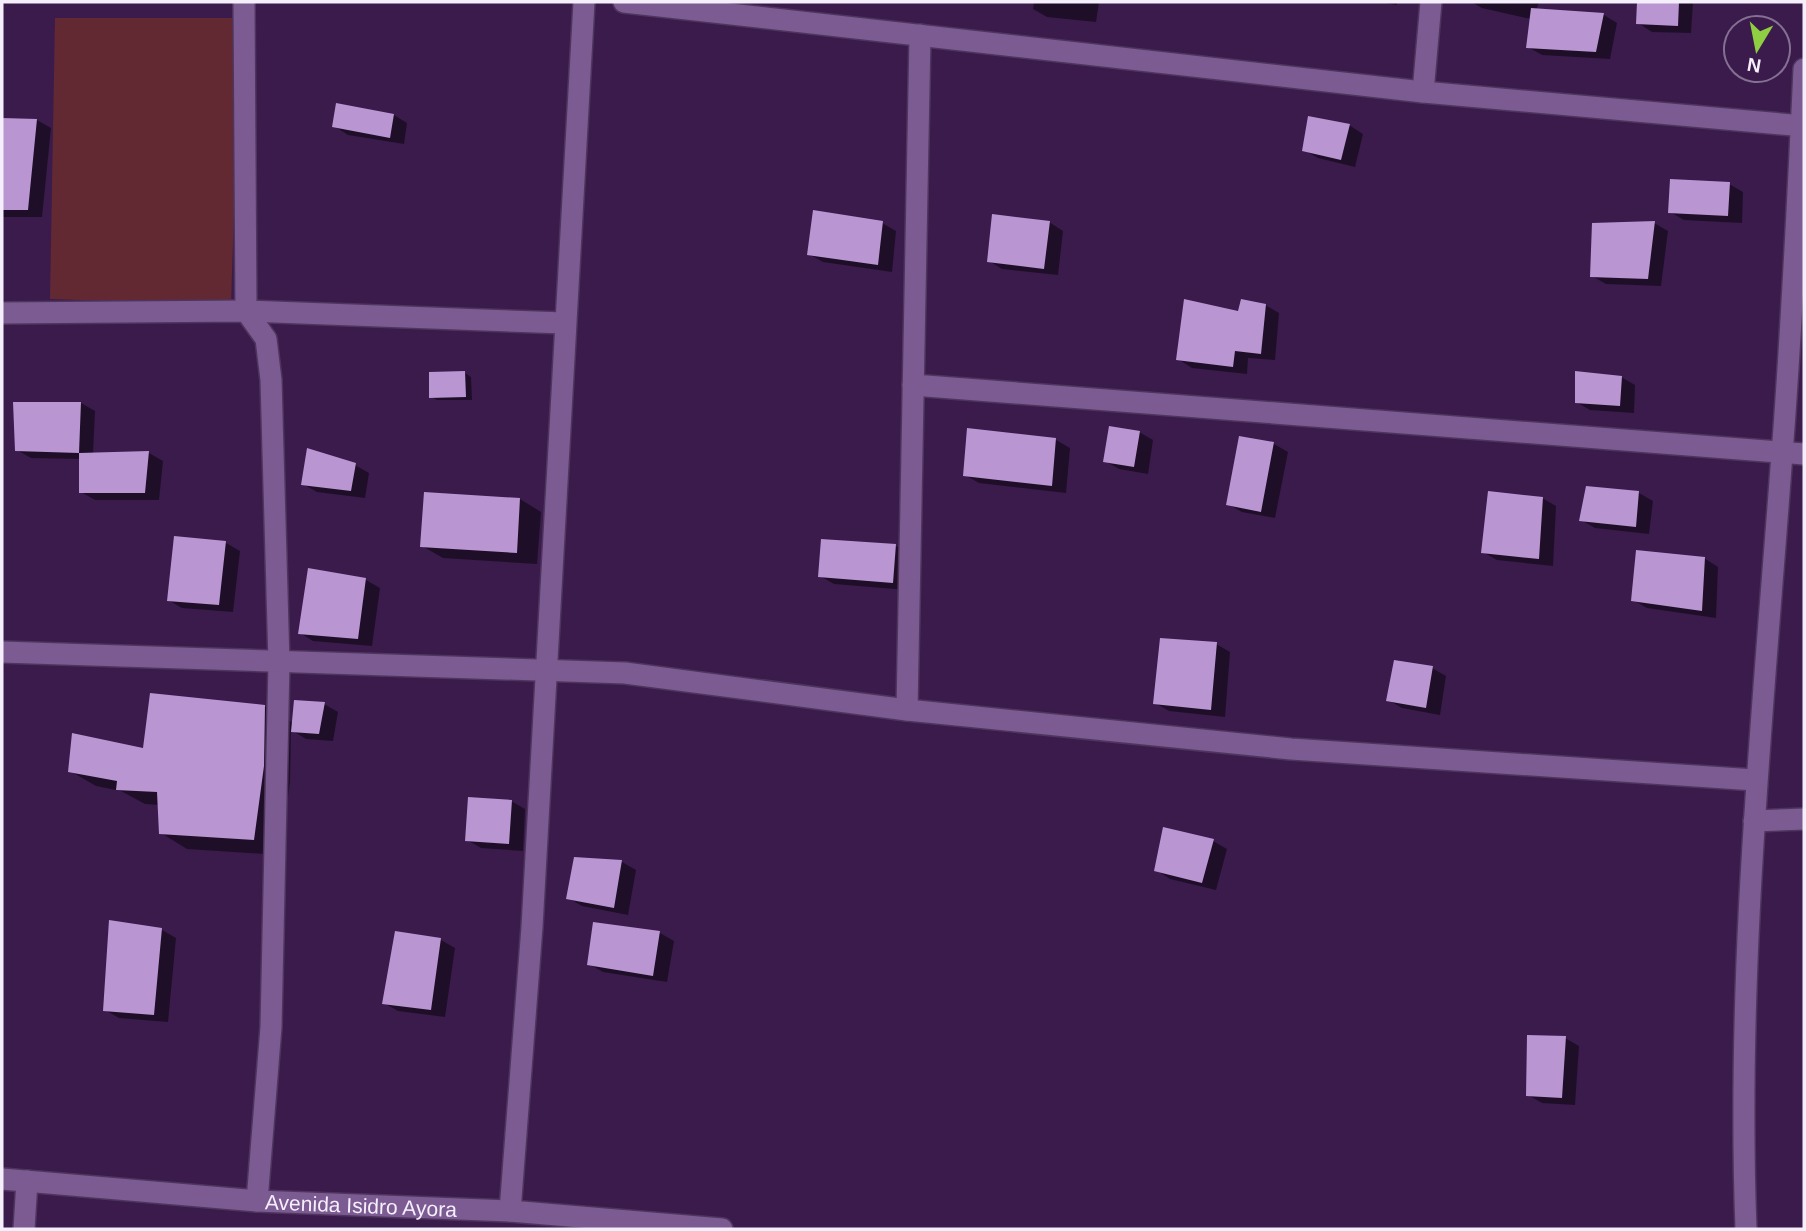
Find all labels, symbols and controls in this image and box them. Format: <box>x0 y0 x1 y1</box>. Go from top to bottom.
north arrow <box>1722 14 1792 84</box>
text: N <box>1746 54 1763 77</box>
street label: Avenida Isidro Ayora <box>265 1190 458 1220</box>

